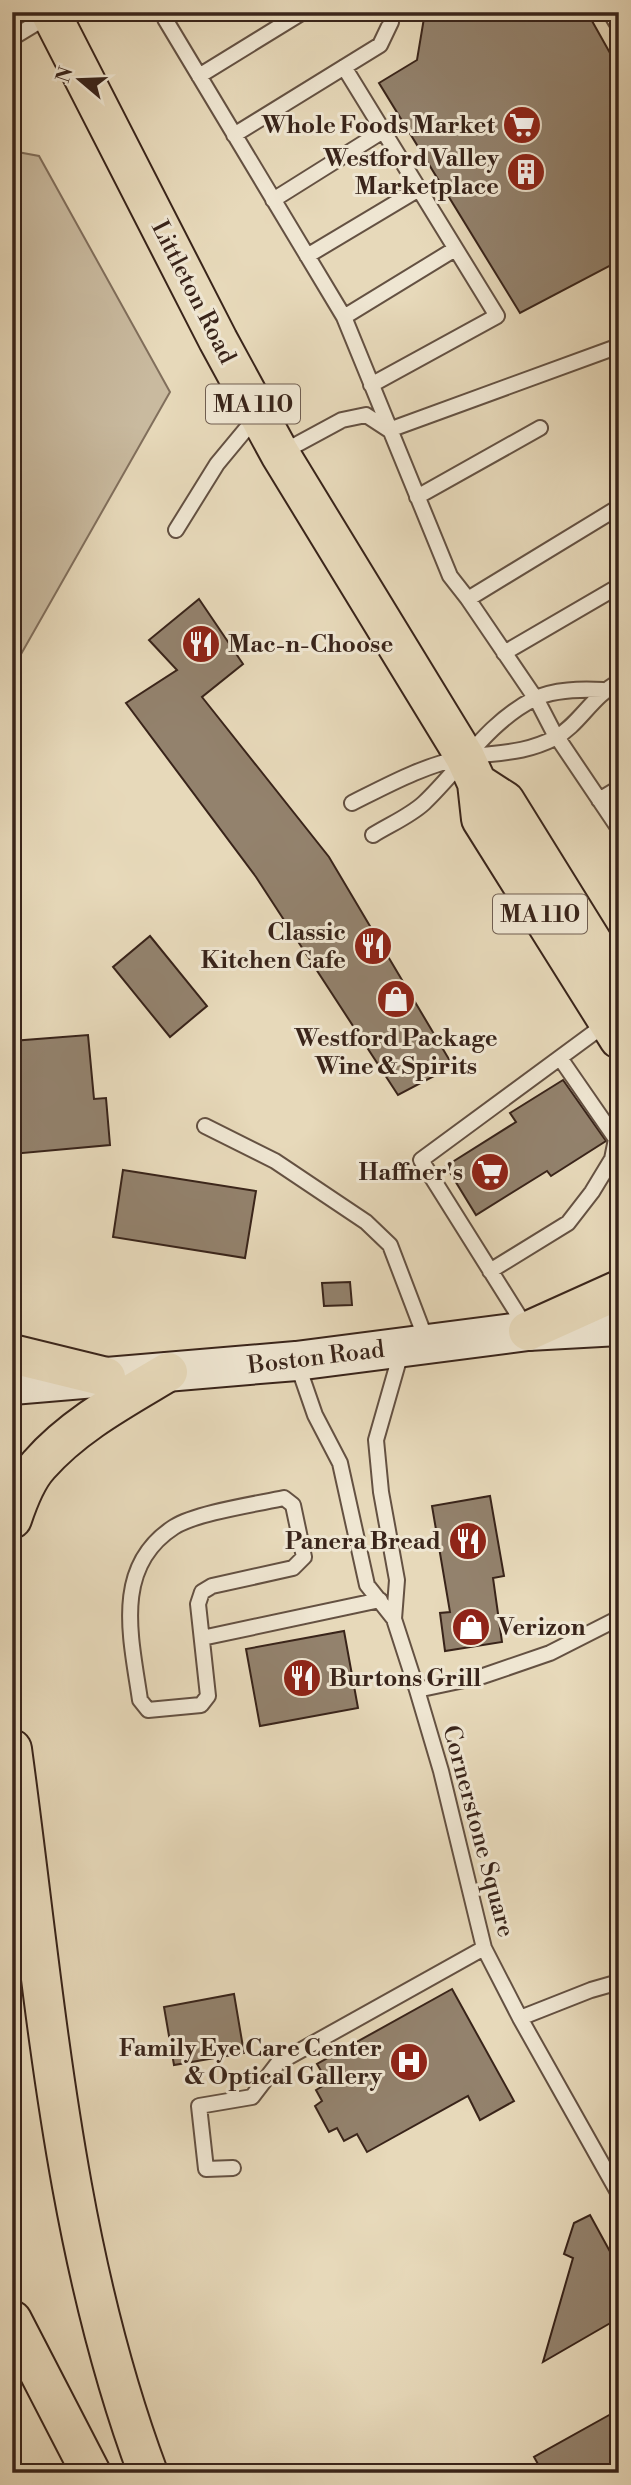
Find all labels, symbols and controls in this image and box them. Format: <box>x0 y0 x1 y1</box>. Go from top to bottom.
north arrow <box>46 46 116 116</box>
text: N <box>51 64 79 86</box>
supermarket icon: Whole Foods Market <box>501 104 543 146</box>
place label: Whole Foods Market <box>261 111 496 141</box>
place label: Westford Valley Marketplace <box>322 144 500 202</box>
building icon: Westford Valley Marketplace <box>505 151 547 193</box>
street label: Littleton Road <box>144 216 242 369</box>
road number: MA 110 <box>206 384 300 424</box>
restaurant icon: Mac-n-Choose <box>180 623 222 665</box>
place label: Mac-n-Choose <box>228 630 393 660</box>
road number: MA 110 <box>493 894 587 934</box>
place label: Classic Kitchen Cafe <box>201 918 346 976</box>
restaurant icon: Classic Kitchen Cafe <box>352 925 394 967</box>
shop icon: Westford Package Wine & Spirits <box>375 978 417 1020</box>
place label: Westford Package Wine & Spirits <box>293 1024 498 1082</box>
supermarket icon: Haffner's <box>469 1151 511 1193</box>
place label: Haffner's <box>358 1158 463 1188</box>
street label: Boston Road <box>245 1335 387 1381</box>
restaurant icon: Panera Bread <box>447 1520 489 1562</box>
place label: Panera Bread <box>285 1527 441 1557</box>
shop icon: Verizon <box>450 1606 492 1648</box>
place label: Verizon <box>497 1613 586 1643</box>
restaurant icon: Burtons Grill <box>281 1657 323 1699</box>
place label: Burtons Grill <box>329 1664 481 1694</box>
street label: Cornerstone Square <box>435 1722 521 1940</box>
place label: Family Eye Care Center & Optical Gallery <box>119 2034 383 2092</box>
hospital icon: Family Eye Care Center & Optical Gallery <box>388 2041 430 2083</box>

